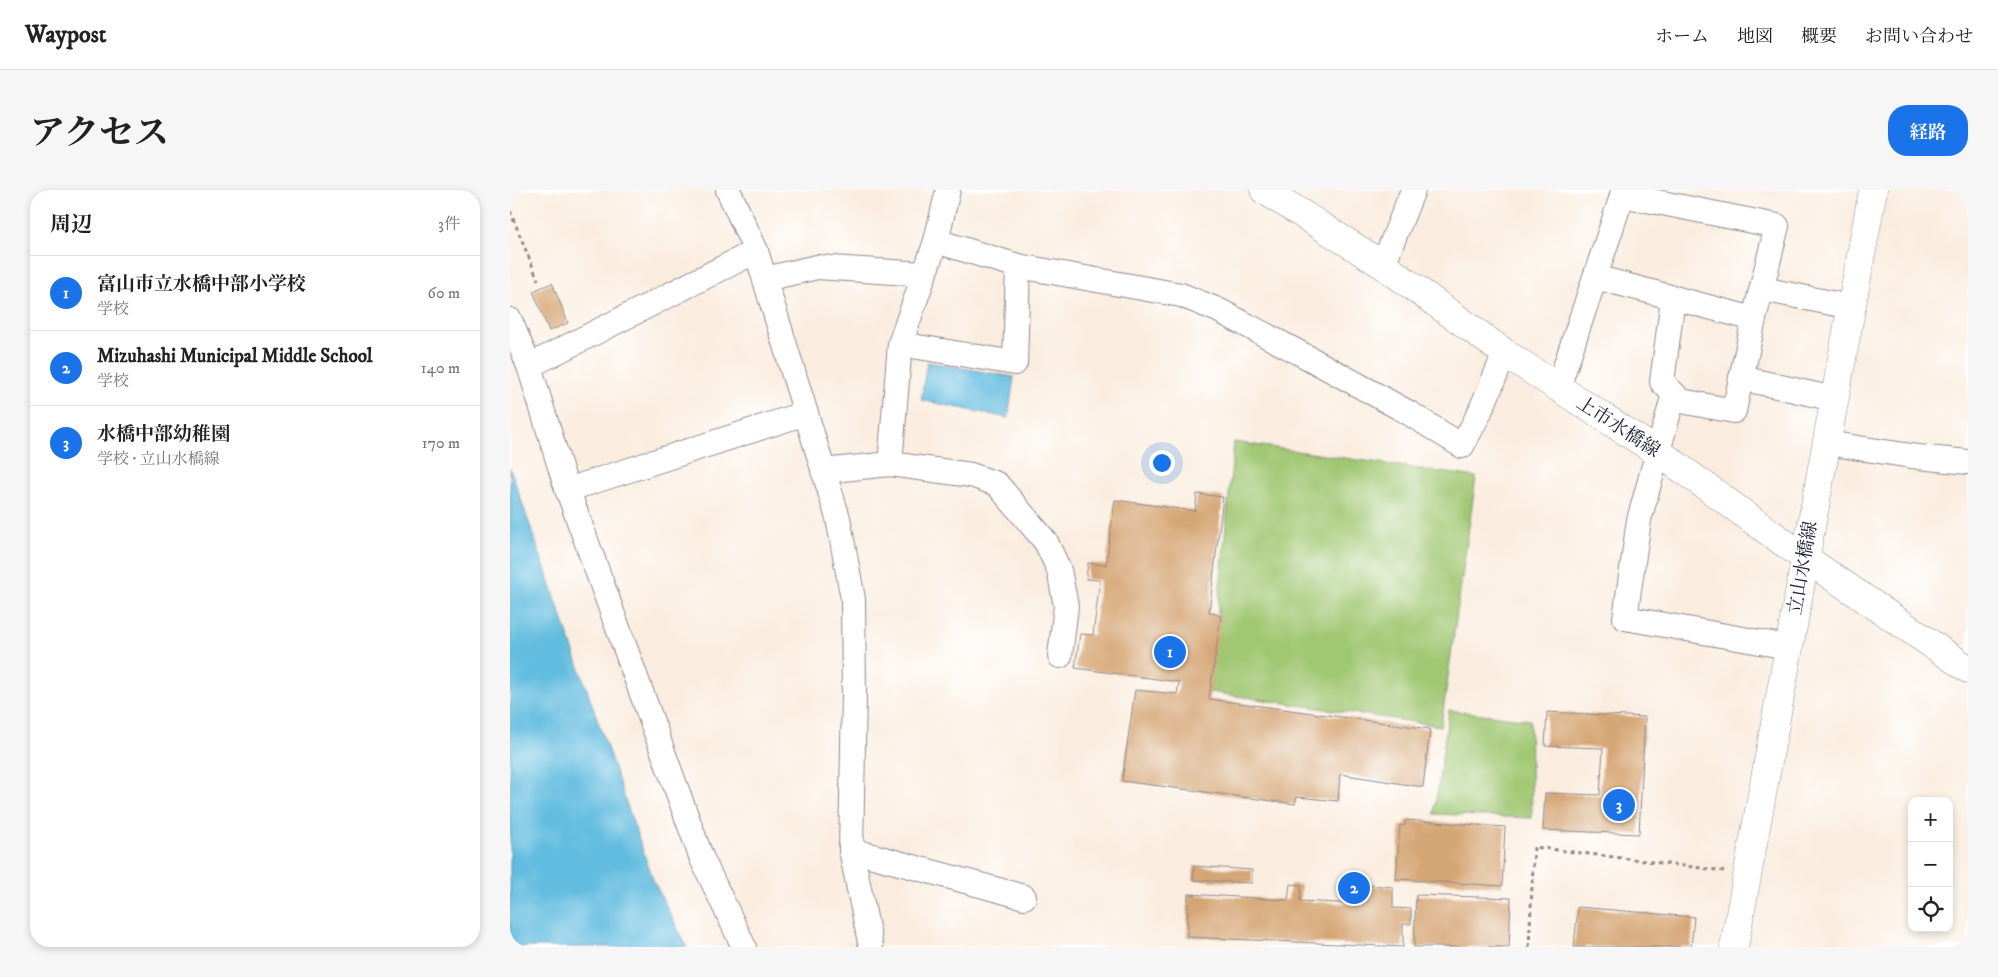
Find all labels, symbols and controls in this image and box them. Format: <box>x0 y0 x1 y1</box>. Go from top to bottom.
text: Waypost <box>25 20 106 50</box>
text: ホーム <box>1655 26 1709 48</box>
text: 地図 <box>1737 26 1773 48</box>
text: 概要 <box>1801 26 1837 48</box>
text: お問い合わせ <box>1865 26 1973 48</box>
button: 経路 <box>1888 105 1968 156</box>
text: アクセス <box>30 112 169 156</box>
text: 周辺 <box>50 212 92 238</box>
text: 3件 <box>438 214 460 234</box>
text: 富山市立水橋中部小学校 <box>97 273 306 296</box>
text: 1 <box>63 283 69 303</box>
text: 60 m <box>428 283 460 303</box>
text: 学校 <box>97 299 129 319</box>
text: Mizuhashi Municipal Middle School <box>97 345 373 368</box>
text: 2 <box>62 358 70 378</box>
text: 140 m <box>421 358 460 378</box>
text: 学校 <box>97 371 129 391</box>
street label: 上市水橋線 <box>1572 391 1664 463</box>
text: 水橋中部幼稚園 <box>97 423 230 446</box>
text: 3 <box>63 433 69 453</box>
text: 170 m <box>422 433 460 453</box>
text: 学校 · 立山水橋線 <box>97 449 220 469</box>
your location <box>1149 450 1175 476</box>
street label: 立山水橋線 <box>1783 519 1823 617</box>
pin: 1 <box>1154 633 1186 671</box>
pin: 3 <box>1603 786 1635 824</box>
map controls <box>1908 797 1953 932</box>
button: + <box>1908 797 1953 842</box>
button: − <box>1908 842 1953 887</box>
pin: 2 <box>1338 869 1370 907</box>
button: locate <box>1908 887 1953 932</box>

